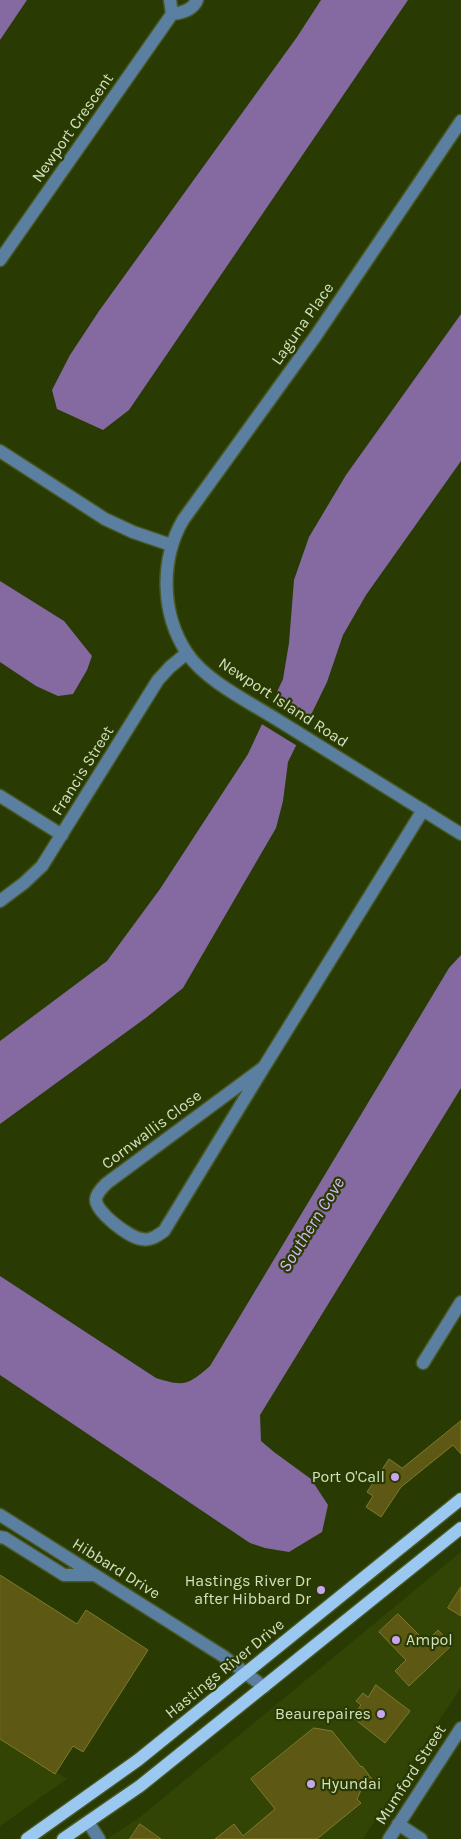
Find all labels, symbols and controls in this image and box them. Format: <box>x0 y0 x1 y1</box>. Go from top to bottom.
street label: Newport Crescent <box>28 70 118 186</box>
street label: Laguna Place <box>268 279 338 369</box>
street label: Newport Island Road <box>215 654 351 752</box>
street label: Francis Street <box>48 723 118 819</box>
street label: Cornwallis Close <box>98 1086 206 1174</box>
water label: Southern Cove <box>274 1174 350 1276</box>
place label: Port O'Call <box>312 1467 385 1487</box>
marker: Port O'Call <box>389 1471 401 1483</box>
street label: Hibbard Drive <box>69 1534 163 1604</box>
place label: Hastings River Dr after Hibbard Dr <box>185 1571 311 1609</box>
marker: Hastings River Dr after Hibbard Dr <box>315 1584 327 1596</box>
street label: Hastings River Drive <box>162 1615 288 1723</box>
place label: Ampol <box>406 1630 453 1650</box>
marker: Ampol <box>390 1634 402 1646</box>
place label: Beaurepaires <box>275 1704 371 1724</box>
marker: Beaurepaires <box>375 1708 387 1720</box>
street label: Mumford Street <box>372 1721 450 1829</box>
place label: Hyundai <box>321 1774 382 1794</box>
marker: Hyundai <box>305 1778 317 1790</box>

